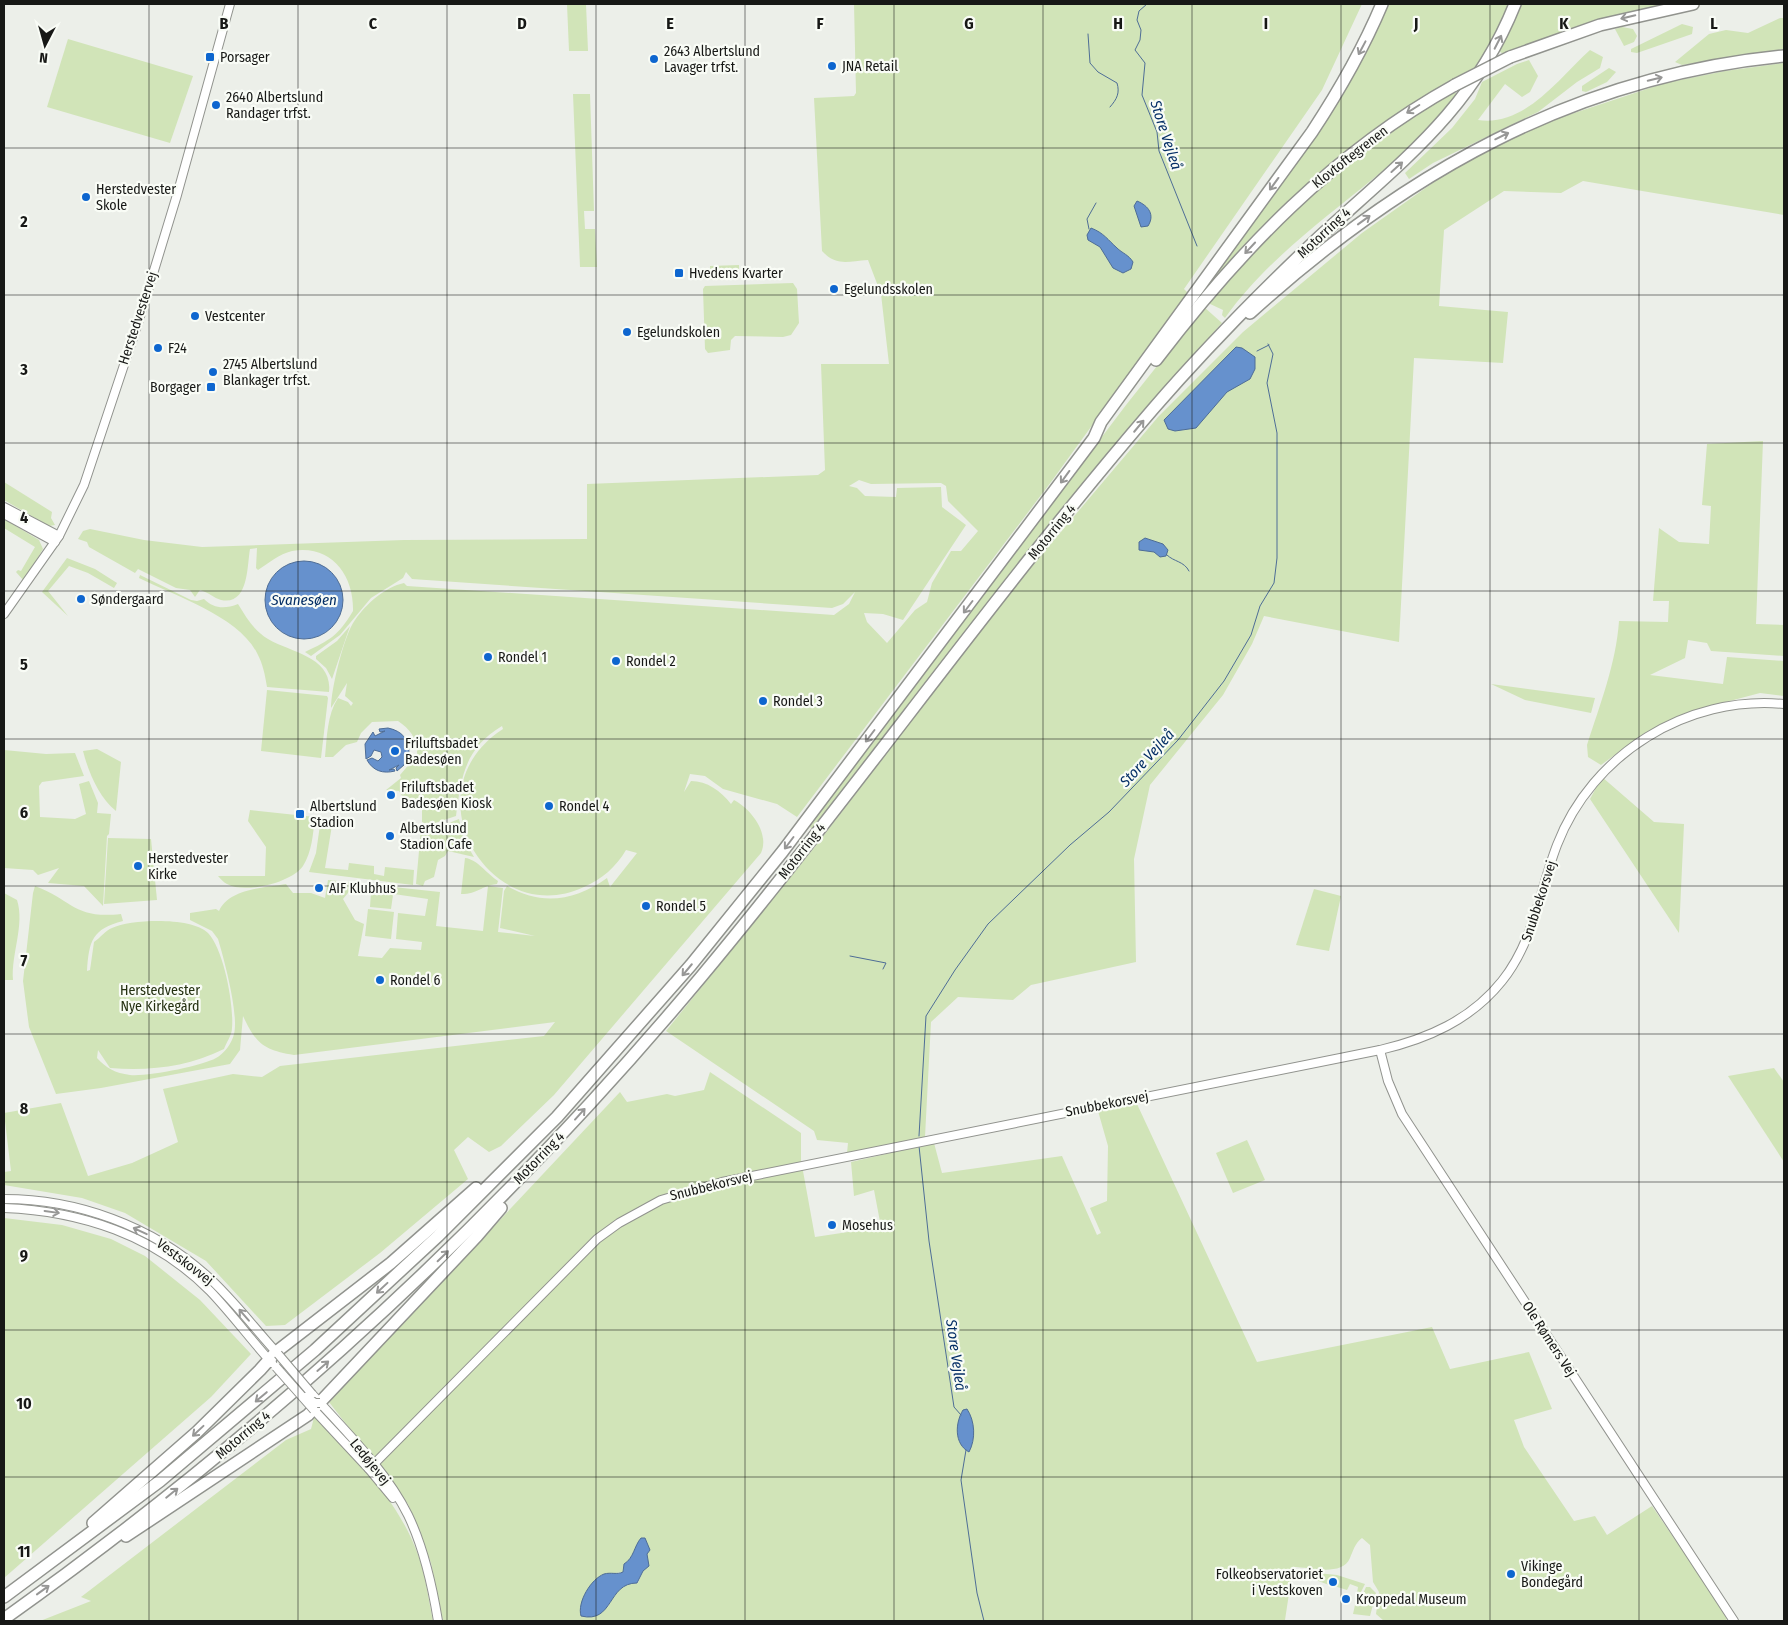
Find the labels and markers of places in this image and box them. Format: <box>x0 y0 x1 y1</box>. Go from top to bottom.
place label: 2643 Albertslund Lavager trfst. <box>664 43 760 76</box>
place label: Porsager <box>220 49 270 66</box>
marker: Porsager <box>204 51 216 63</box>
marker: 2643 Albertslund Lavager trfst. <box>648 53 660 65</box>
place label: JNA Retail <box>842 58 898 75</box>
marker: JNA Retail <box>826 60 838 72</box>
place label: 2640 Albertslund Randager trfst. <box>226 89 323 122</box>
marker: 2640 Albertslund Randager trfst. <box>210 99 222 111</box>
place label: Herstedvester Skole <box>96 181 176 214</box>
marker: Herstedvester Skole <box>80 191 92 203</box>
place label: Hvedens Kvarter <box>689 265 783 282</box>
marker: Hvedens Kvarter <box>673 267 685 279</box>
place label: Egelundsskolen <box>844 281 933 298</box>
marker: Egelundsskolen <box>828 283 840 295</box>
place label: Vestcenter <box>205 308 265 325</box>
marker: Vestcenter <box>189 310 201 322</box>
place label: Egelundskolen <box>637 324 720 341</box>
marker: Egelundskolen <box>621 326 633 338</box>
place label: F24 <box>168 340 187 357</box>
marker: F24 <box>152 342 164 354</box>
place label: 2745 Albertslund Blankager trfst. <box>223 356 317 389</box>
marker: 2745 Albertslund Blankager trfst. <box>207 366 219 378</box>
place label: Borgager <box>150 379 201 396</box>
marker: Borgager <box>205 381 217 393</box>
place label: Søndergaard <box>91 591 164 608</box>
marker: Søndergaard <box>75 593 87 605</box>
place label: Rondel 1 <box>498 649 547 666</box>
marker: Rondel 1 <box>482 651 494 663</box>
place label: Rondel 2 <box>626 653 676 670</box>
marker: Rondel 2 <box>610 655 622 667</box>
place label: Rondel 3 <box>773 693 823 710</box>
marker: Rondel 3 <box>757 695 769 707</box>
place label: Friluftsbadet Badesøen <box>405 735 479 768</box>
marker: Friluftsbadet Badesøen <box>389 745 401 757</box>
place label: Friluftsbadet Badesøen Kiosk <box>401 779 492 812</box>
marker: Friluftsbadet Badesøen Kiosk <box>385 789 397 801</box>
place label: Albertslund Stadion <box>310 798 377 831</box>
place label: Rondel 4 <box>559 798 610 815</box>
marker: Rondel 4 <box>543 800 555 812</box>
marker: Albertslund Stadion <box>294 808 306 820</box>
place label: Albertslund Stadion Cafe <box>400 820 472 853</box>
marker: Albertslund Stadion Cafe <box>384 830 396 842</box>
place label: Herstedvester Kirke <box>148 850 228 883</box>
marker: Herstedvester Kirke <box>132 860 144 872</box>
place label: AIF Klubhus <box>329 880 396 897</box>
marker: AIF Klubhus <box>313 882 325 894</box>
place label: Rondel 5 <box>656 898 706 915</box>
marker: Rondel 5 <box>640 900 652 912</box>
place label: Rondel 6 <box>390 972 441 989</box>
marker: Rondel 6 <box>374 974 386 986</box>
place label: Mosehus <box>842 1217 893 1234</box>
marker: Mosehus <box>826 1219 838 1231</box>
place label: Vikinge Bondegård <box>1521 1558 1583 1591</box>
place label: Folkeobservatoriet i Vestskoven <box>1216 1566 1323 1599</box>
marker: Vikinge Bondegård <box>1505 1568 1517 1580</box>
marker: Folkeobservatoriet i Vestskoven <box>1327 1576 1339 1588</box>
place label: Kroppedal Museum <box>1356 1591 1467 1608</box>
marker: Kroppedal Museum <box>1340 1593 1352 1605</box>

